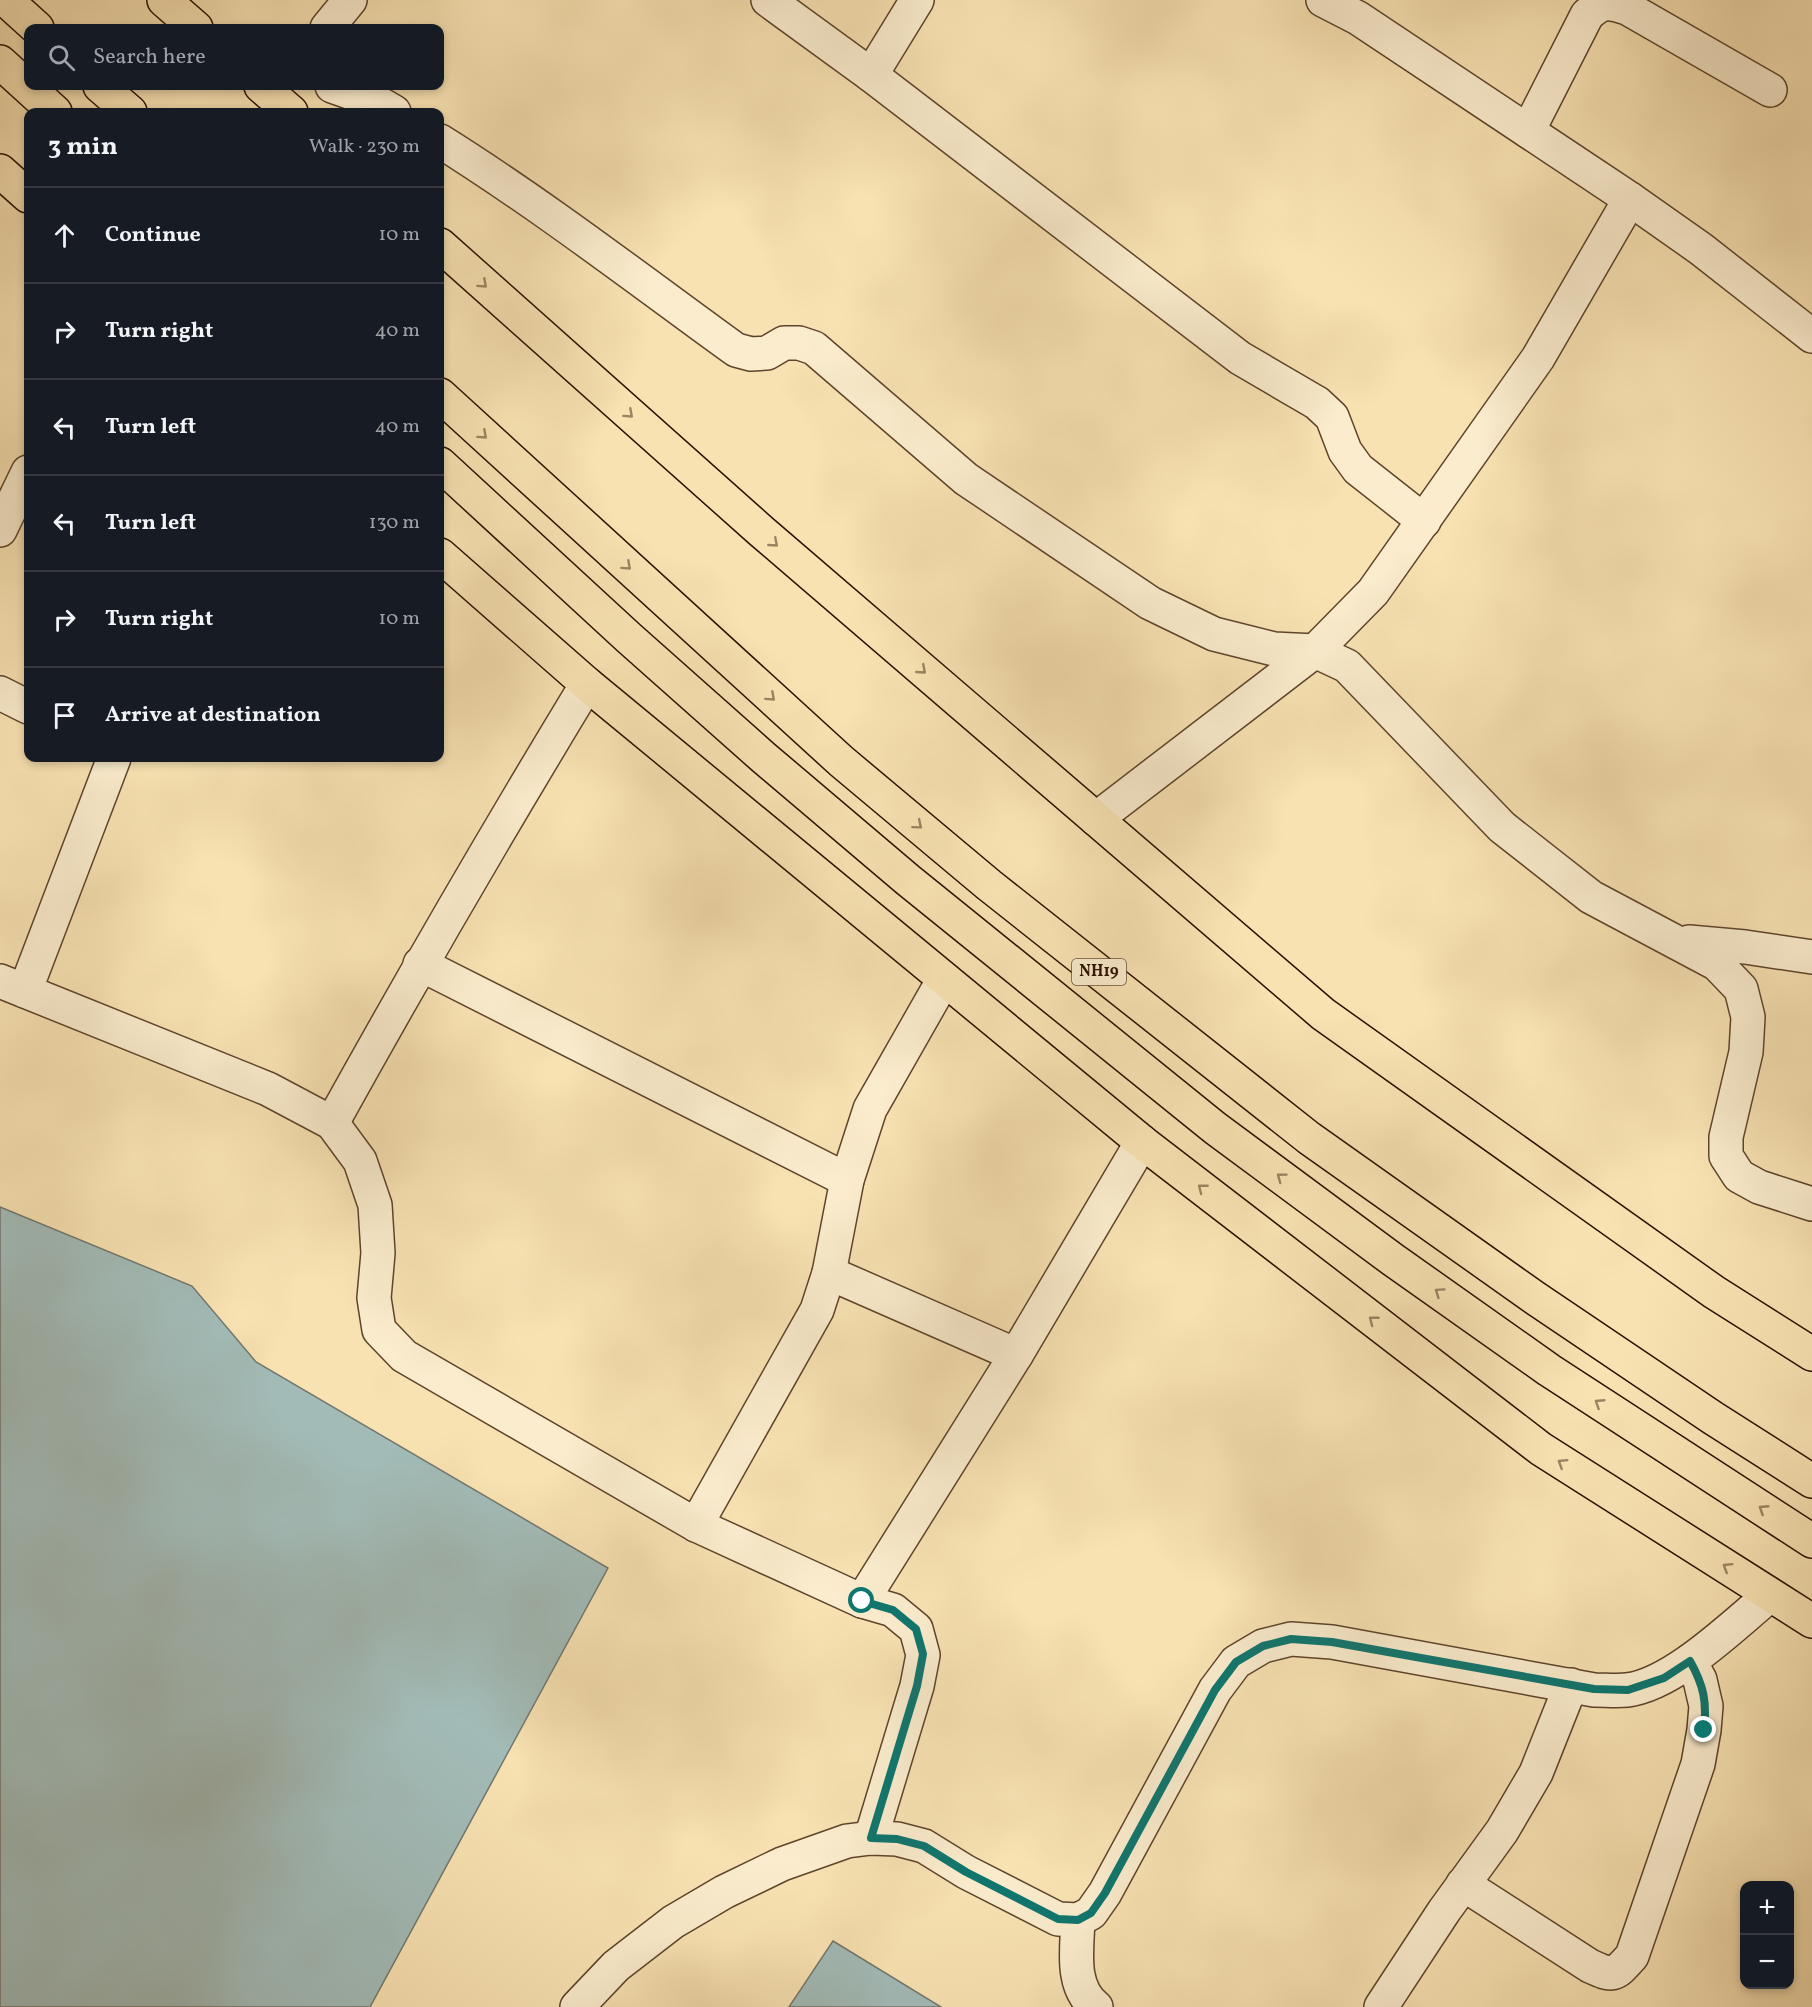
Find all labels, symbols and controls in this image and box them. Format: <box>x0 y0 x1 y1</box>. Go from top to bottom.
search box <box>24 24 444 90</box>
icon: search <box>45 41 78 74</box>
text: Search here <box>93 42 206 73</box>
text: 3 min <box>48 129 118 165</box>
text: Walk · 230 m <box>309 133 420 161</box>
icon: ahead <box>48 219 81 252</box>
text: Continue <box>105 220 201 251</box>
text: 10 m <box>379 221 420 249</box>
one-way arrow <box>476 277 487 288</box>
icon: right <box>48 315 81 348</box>
text: Turn right <box>105 316 213 347</box>
text: 40 m <box>375 317 420 345</box>
one-way arrow <box>622 407 633 418</box>
icon: left <box>48 411 81 444</box>
text: Turn left <box>105 412 196 443</box>
text: 40 m <box>375 413 420 441</box>
one-way arrow <box>475 427 486 438</box>
icon: left <box>48 507 81 540</box>
text: Turn left <box>105 508 196 539</box>
text: 130 m <box>369 509 420 537</box>
one-way arrow <box>768 536 778 547</box>
one-way arrow <box>620 559 631 570</box>
icon: right <box>48 603 81 636</box>
text: Turn right <box>105 604 213 635</box>
text: 10 m <box>379 605 420 633</box>
one-way arrow <box>915 663 926 674</box>
one-way arrow <box>764 690 775 701</box>
icon: arrive <box>48 699 81 732</box>
text: Arrive at destination <box>105 700 321 731</box>
one-way arrow <box>911 818 922 829</box>
road number: NH19 <box>1072 959 1126 985</box>
one-way arrow <box>1277 1173 1288 1184</box>
one-way arrow <box>1198 1185 1209 1196</box>
one-way arrow <box>1434 1288 1445 1299</box>
one-way arrow <box>1369 1316 1380 1327</box>
one-way arrow <box>1595 1399 1606 1410</box>
one-way arrow <box>1558 1458 1568 1470</box>
one-way arrow <box>1759 1505 1769 1517</box>
one-way arrow <box>1723 1563 1733 1575</box>
route start <box>848 1587 874 1613</box>
route end <box>1690 1716 1716 1742</box>
map controls <box>1740 1881 1794 1989</box>
button: + <box>1740 1881 1794 1935</box>
button: − <box>1740 1935 1794 1989</box>

